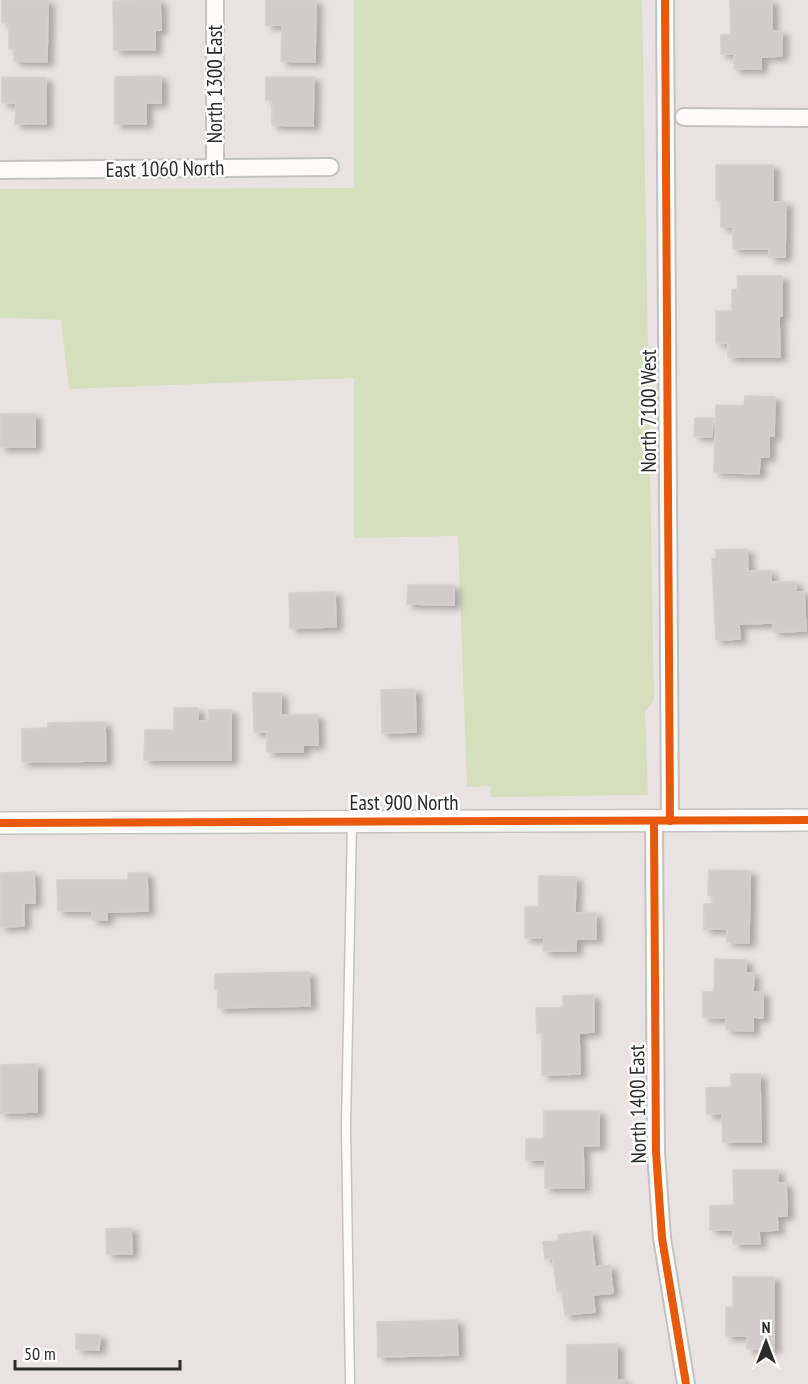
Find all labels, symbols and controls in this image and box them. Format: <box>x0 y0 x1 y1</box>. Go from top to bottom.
street label: North 1300 East <box>201 24 228 143</box>
street label: East 1060 North <box>105 154 225 183</box>
street label: North 7100 West <box>635 349 662 472</box>
street label: East 900 North <box>349 789 459 816</box>
street label: North 1400 East <box>623 1044 652 1164</box>
north arrow <box>736 1312 796 1372</box>
text: N <box>762 1317 770 1337</box>
scale bar <box>15 1333 180 1371</box>
text: 50 m <box>24 1342 56 1365</box>

